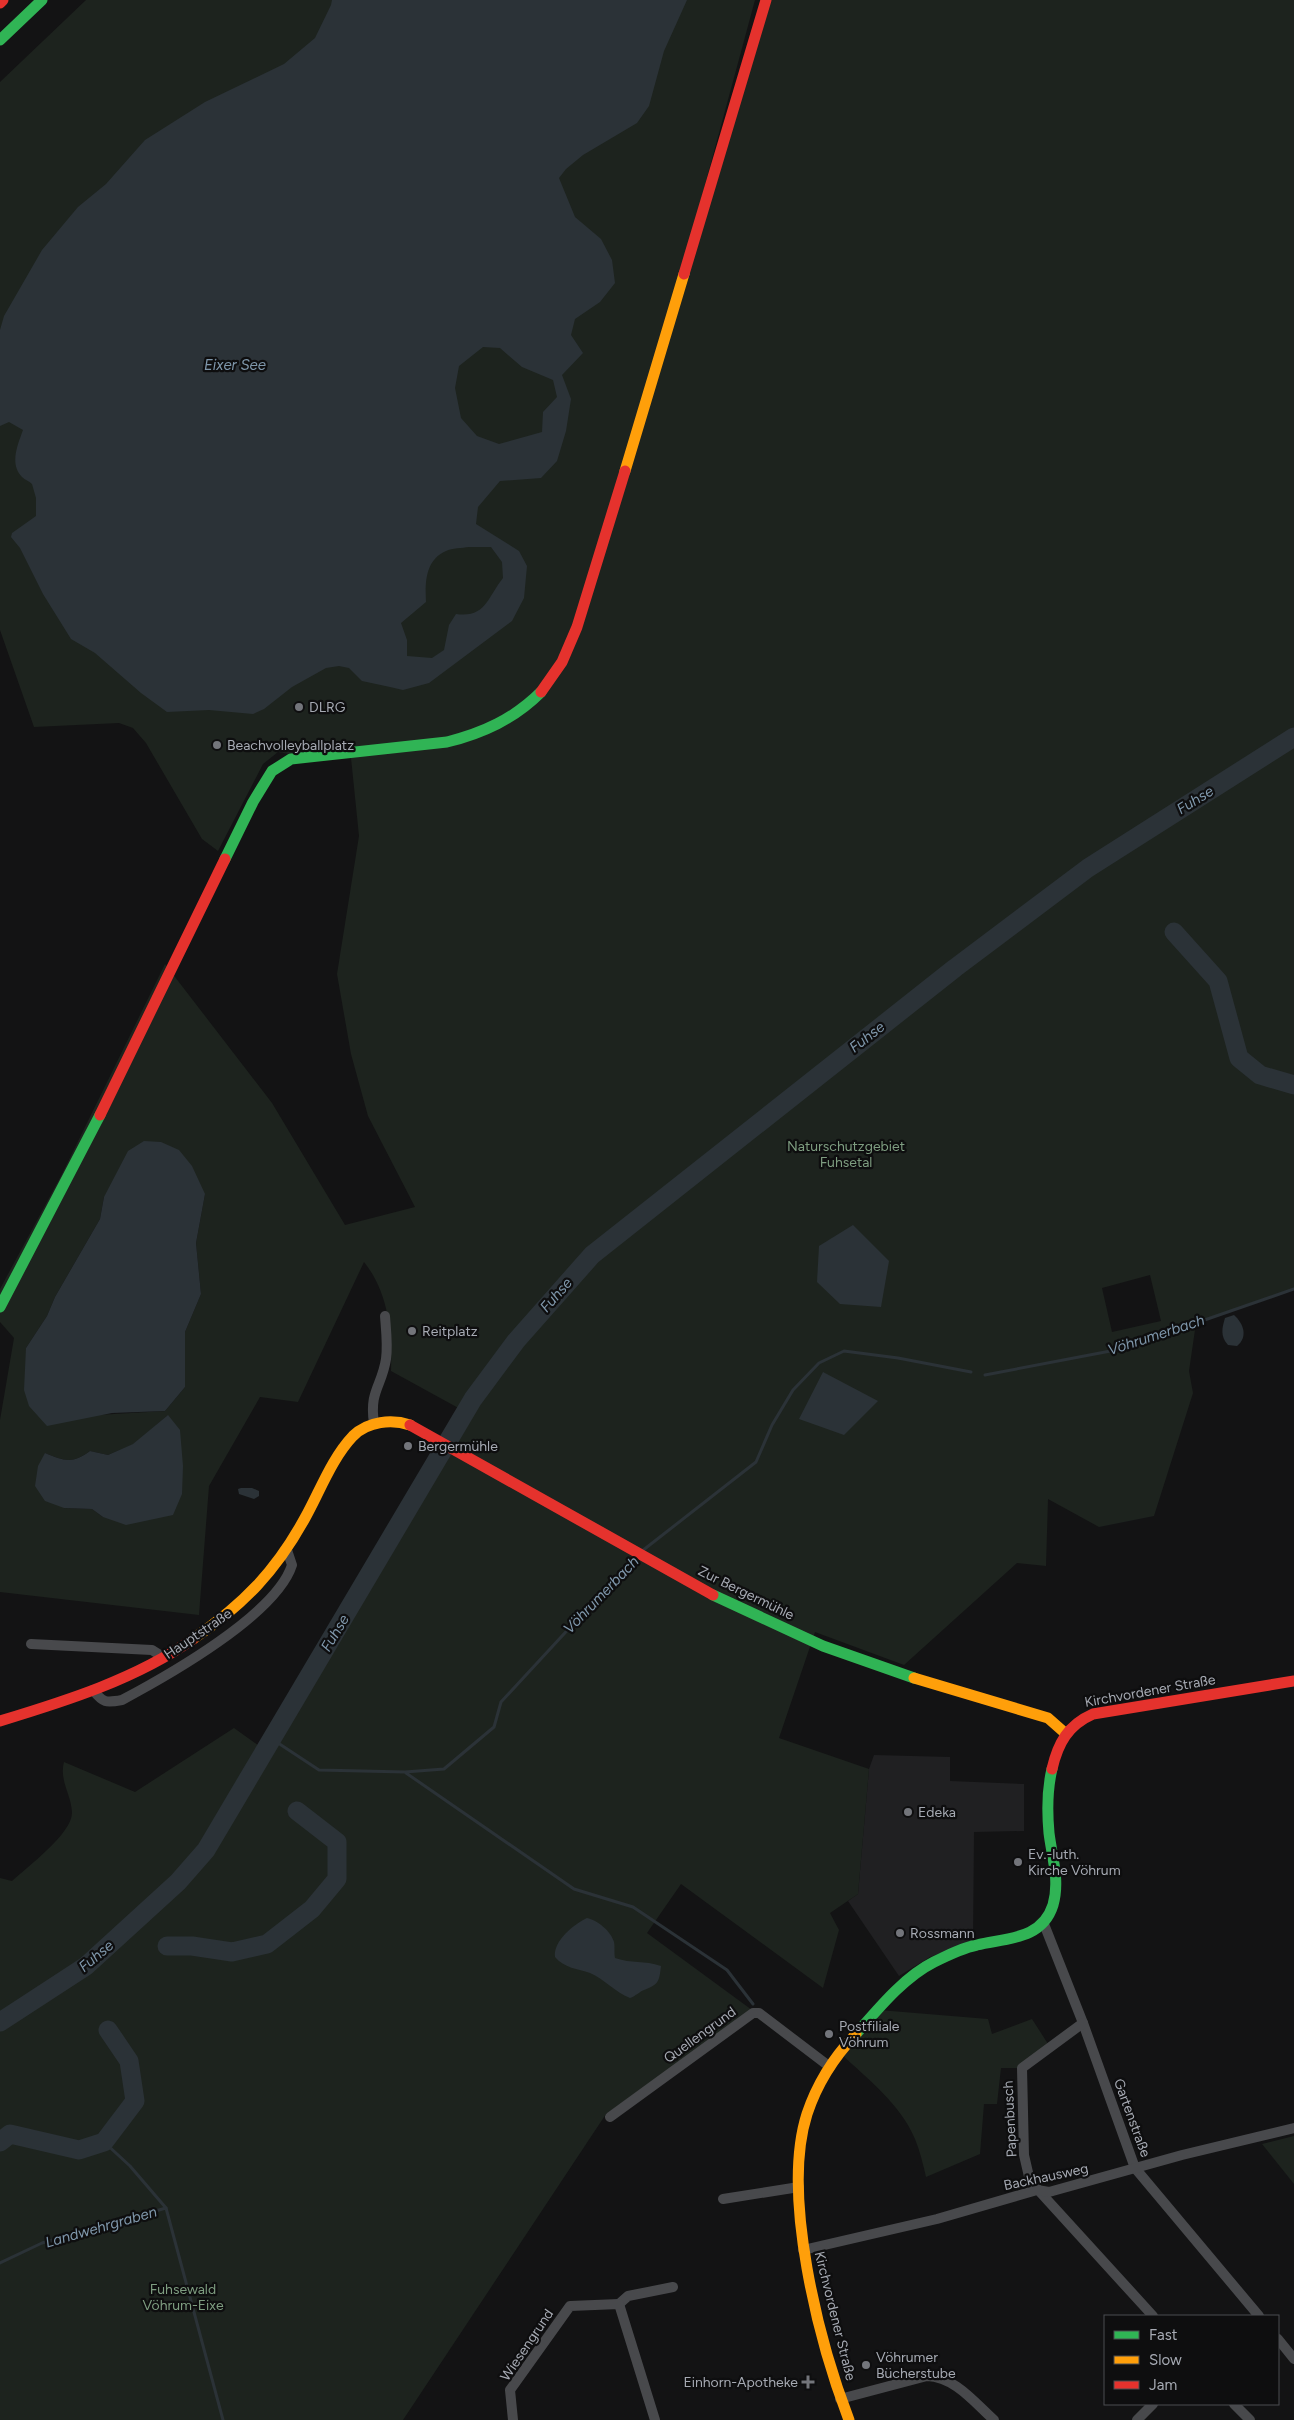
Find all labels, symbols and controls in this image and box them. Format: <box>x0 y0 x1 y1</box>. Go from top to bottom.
water label: Eixer See <box>204 356 266 374</box>
place label: DLRG <box>309 699 346 716</box>
marker: DLRG <box>293 701 305 713</box>
place label: Beachvolleyballplatz <box>227 737 354 754</box>
marker: Beachvolleyballplatz <box>211 739 223 751</box>
water label: Fuhse <box>1173 782 1217 818</box>
water label: Fuhse <box>846 1018 888 1056</box>
park label: Naturschutzgebiet Fuhsetal <box>787 1138 905 1171</box>
water label: Fuhse <box>536 1274 576 1316</box>
water label: Vöhrumerbach <box>1105 1311 1207 1359</box>
place label: Reitplatz <box>422 1323 478 1340</box>
marker: Reitplatz <box>406 1325 418 1337</box>
place label: Bergermühle <box>418 1438 498 1455</box>
marker: Bergermühle <box>402 1440 414 1452</box>
water label: Vöhrumerbach <box>560 1553 642 1637</box>
street label: Zur Bergermühle <box>695 1562 797 1624</box>
street label: Hauptstraße <box>161 1605 235 1663</box>
water label: Fuhse <box>317 1611 353 1655</box>
street label: Kirchvordener Straße <box>1083 1671 1217 1711</box>
place label: Edeka <box>918 1804 956 1821</box>
marker: Edeka <box>902 1806 914 1818</box>
place label: Ev.-luth. Kirche Vöhrum <box>1028 1846 1121 1879</box>
marker: Ev.-luth. Kirche Vöhrum <box>1012 1856 1024 1868</box>
place label: Rossmann <box>910 1925 975 1942</box>
marker: Rossmann <box>894 1927 906 1939</box>
water label: Fuhse <box>75 1936 117 1976</box>
street label: Quellengrund <box>661 2003 739 2067</box>
place label: Postfiliale Vöhrum <box>839 2018 900 2051</box>
marker: Postfiliale Vöhrum <box>823 2028 835 2040</box>
street label: Gartenstraße <box>1110 2076 1154 2160</box>
street label: Papenbusch <box>999 2080 1020 2158</box>
street label: Backhausweg <box>1002 2160 1090 2194</box>
water label: Landwehrgraben <box>43 2202 159 2252</box>
street label: Kirchvordener Straße <box>811 2250 859 2383</box>
park label: Fuhsewald Vöhrum-Eixe <box>142 2281 224 2314</box>
street label: Wiesengrund <box>497 2306 557 2384</box>
legend <box>1104 2315 1279 2405</box>
text: Fast <box>1149 2326 1178 2344</box>
place label: Vöhrumer Bücherstube <box>876 2349 956 2382</box>
text: Slow <box>1149 2351 1182 2369</box>
marker: Vöhrumer Bücherstube <box>860 2359 872 2371</box>
place label: Einhorn-Apotheke <box>683 2374 798 2391</box>
marker: Einhorn-Apotheke <box>802 2376 814 2388</box>
text: Jam <box>1149 2376 1177 2394</box>

